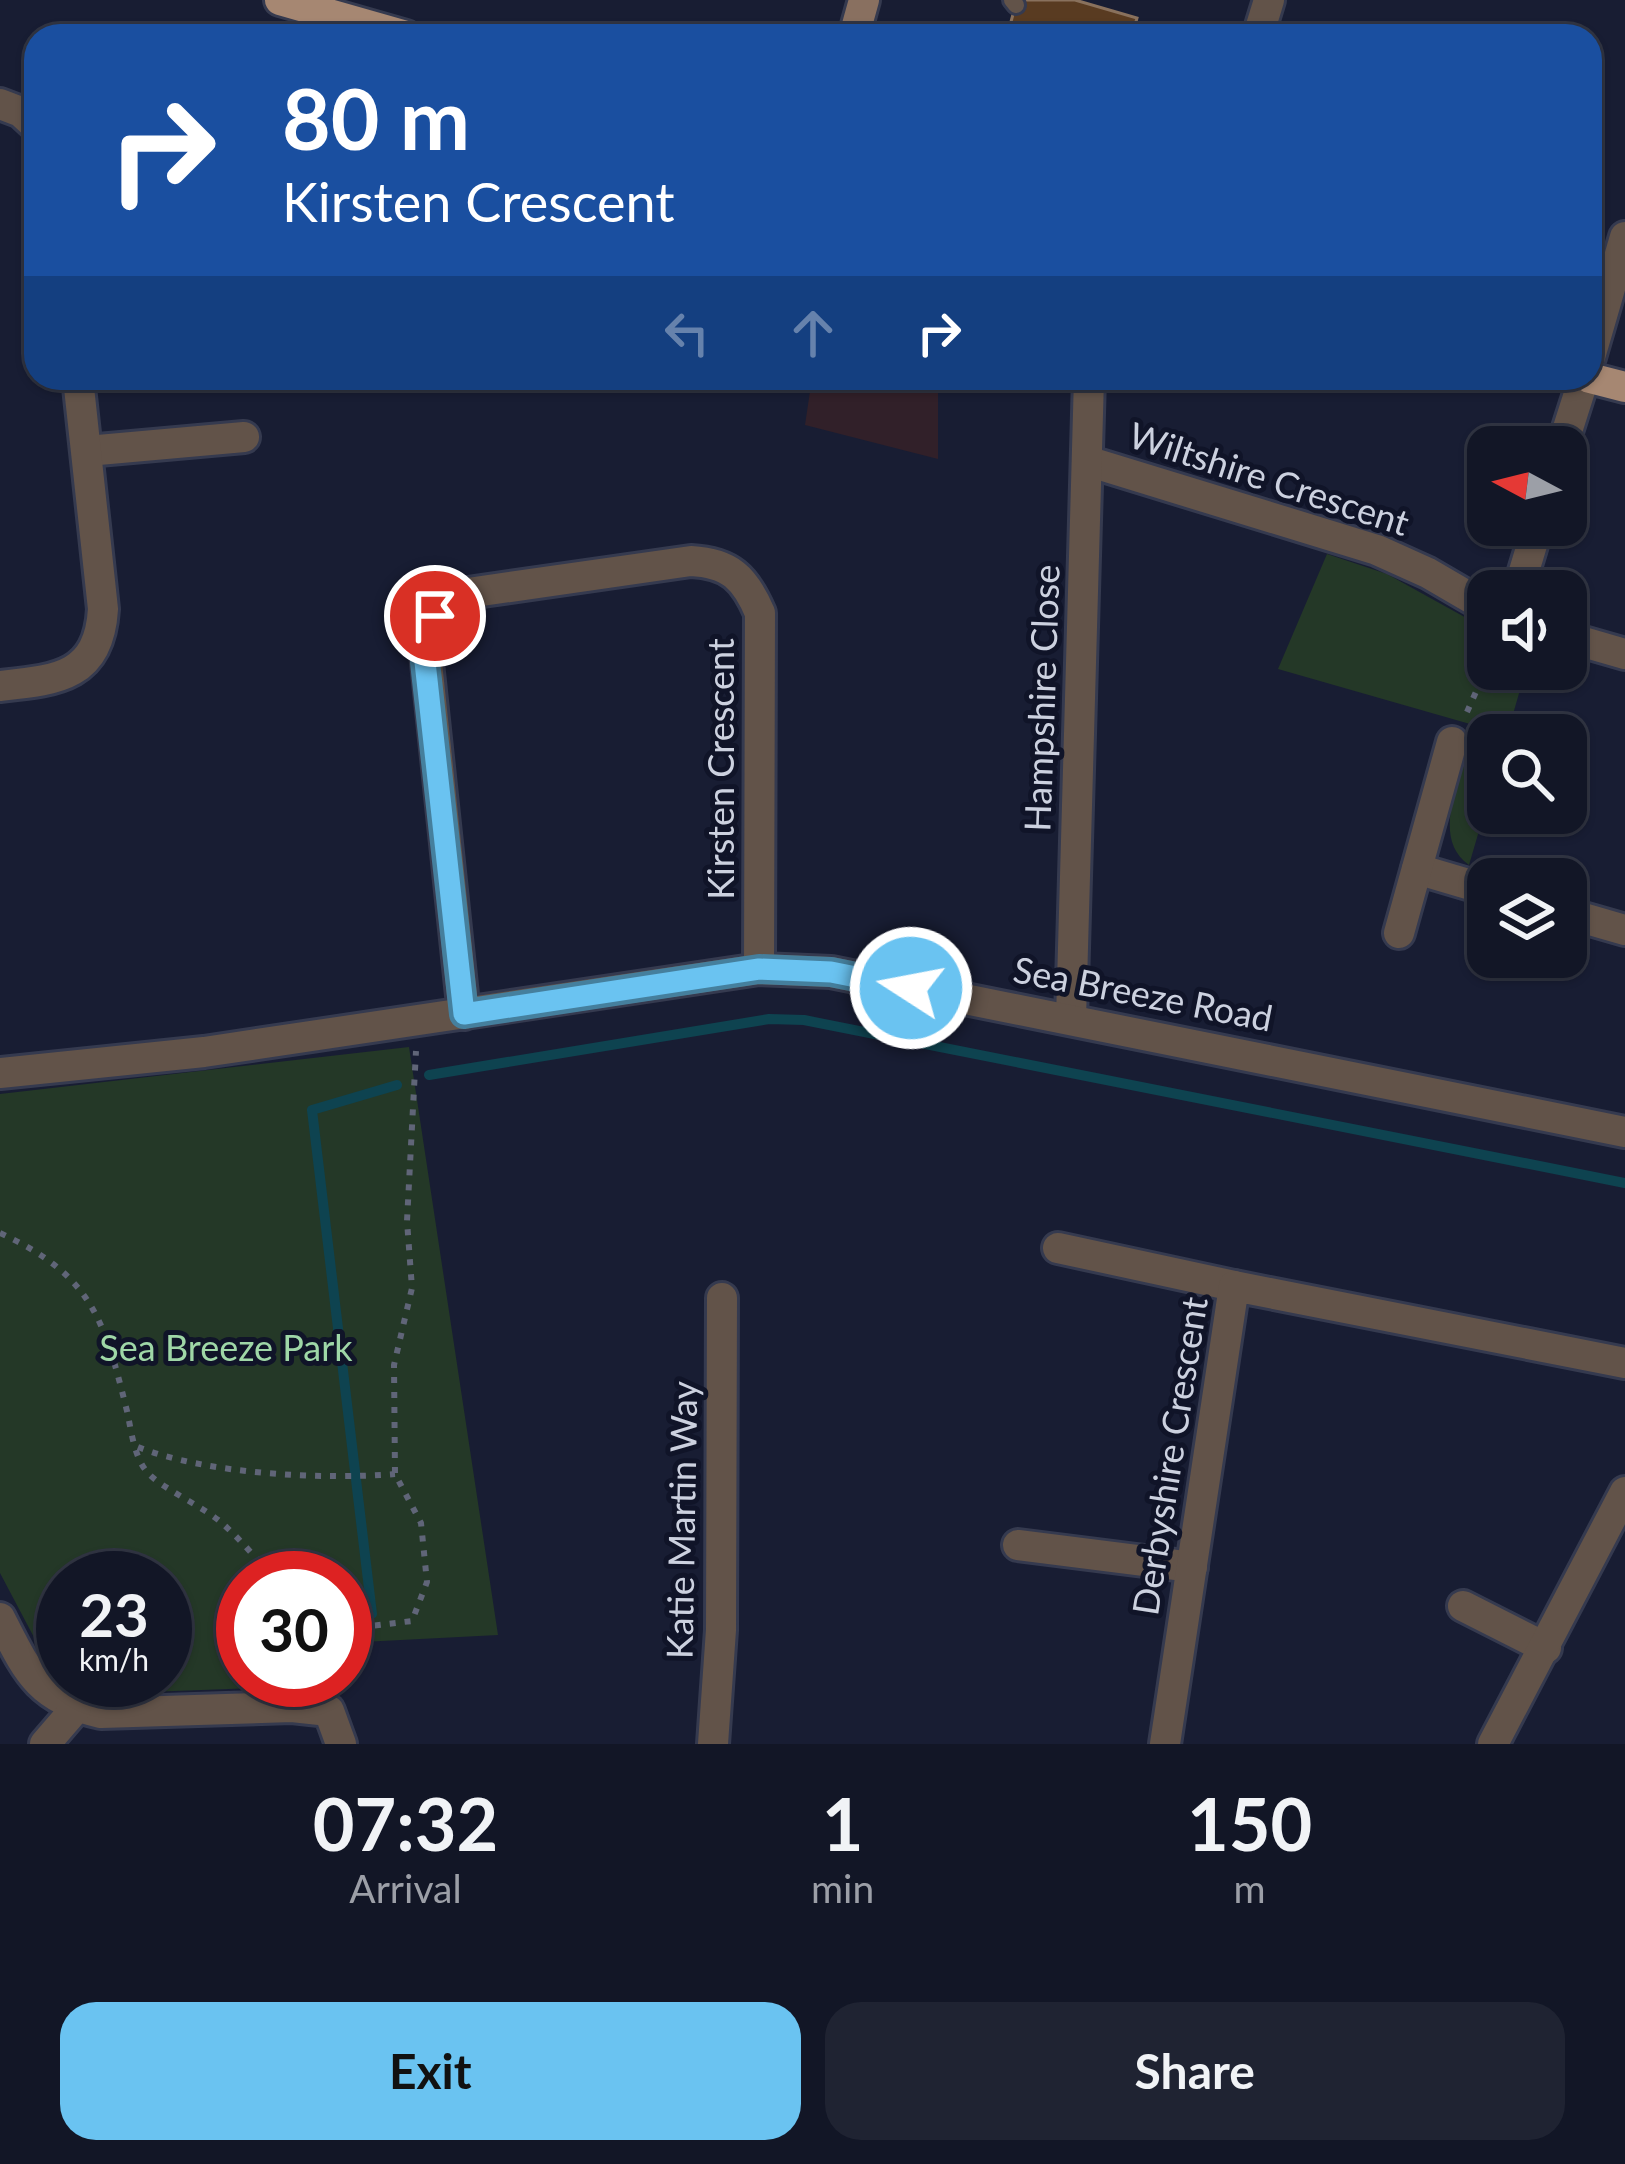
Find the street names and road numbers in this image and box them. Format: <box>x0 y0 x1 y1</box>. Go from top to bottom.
street label: Wiltshire Crescent <box>1124 412 1415 544</box>
street label: Hampshire Close <box>1014 564 1068 832</box>
street label: Kirsten Crescent <box>698 638 742 900</box>
street label: Sea Breeze Road <box>1010 946 1276 1040</box>
street label: Derbyshire Crescent <box>1122 1293 1216 1618</box>
street label: Katie Martin Way <box>657 1380 705 1659</box>

